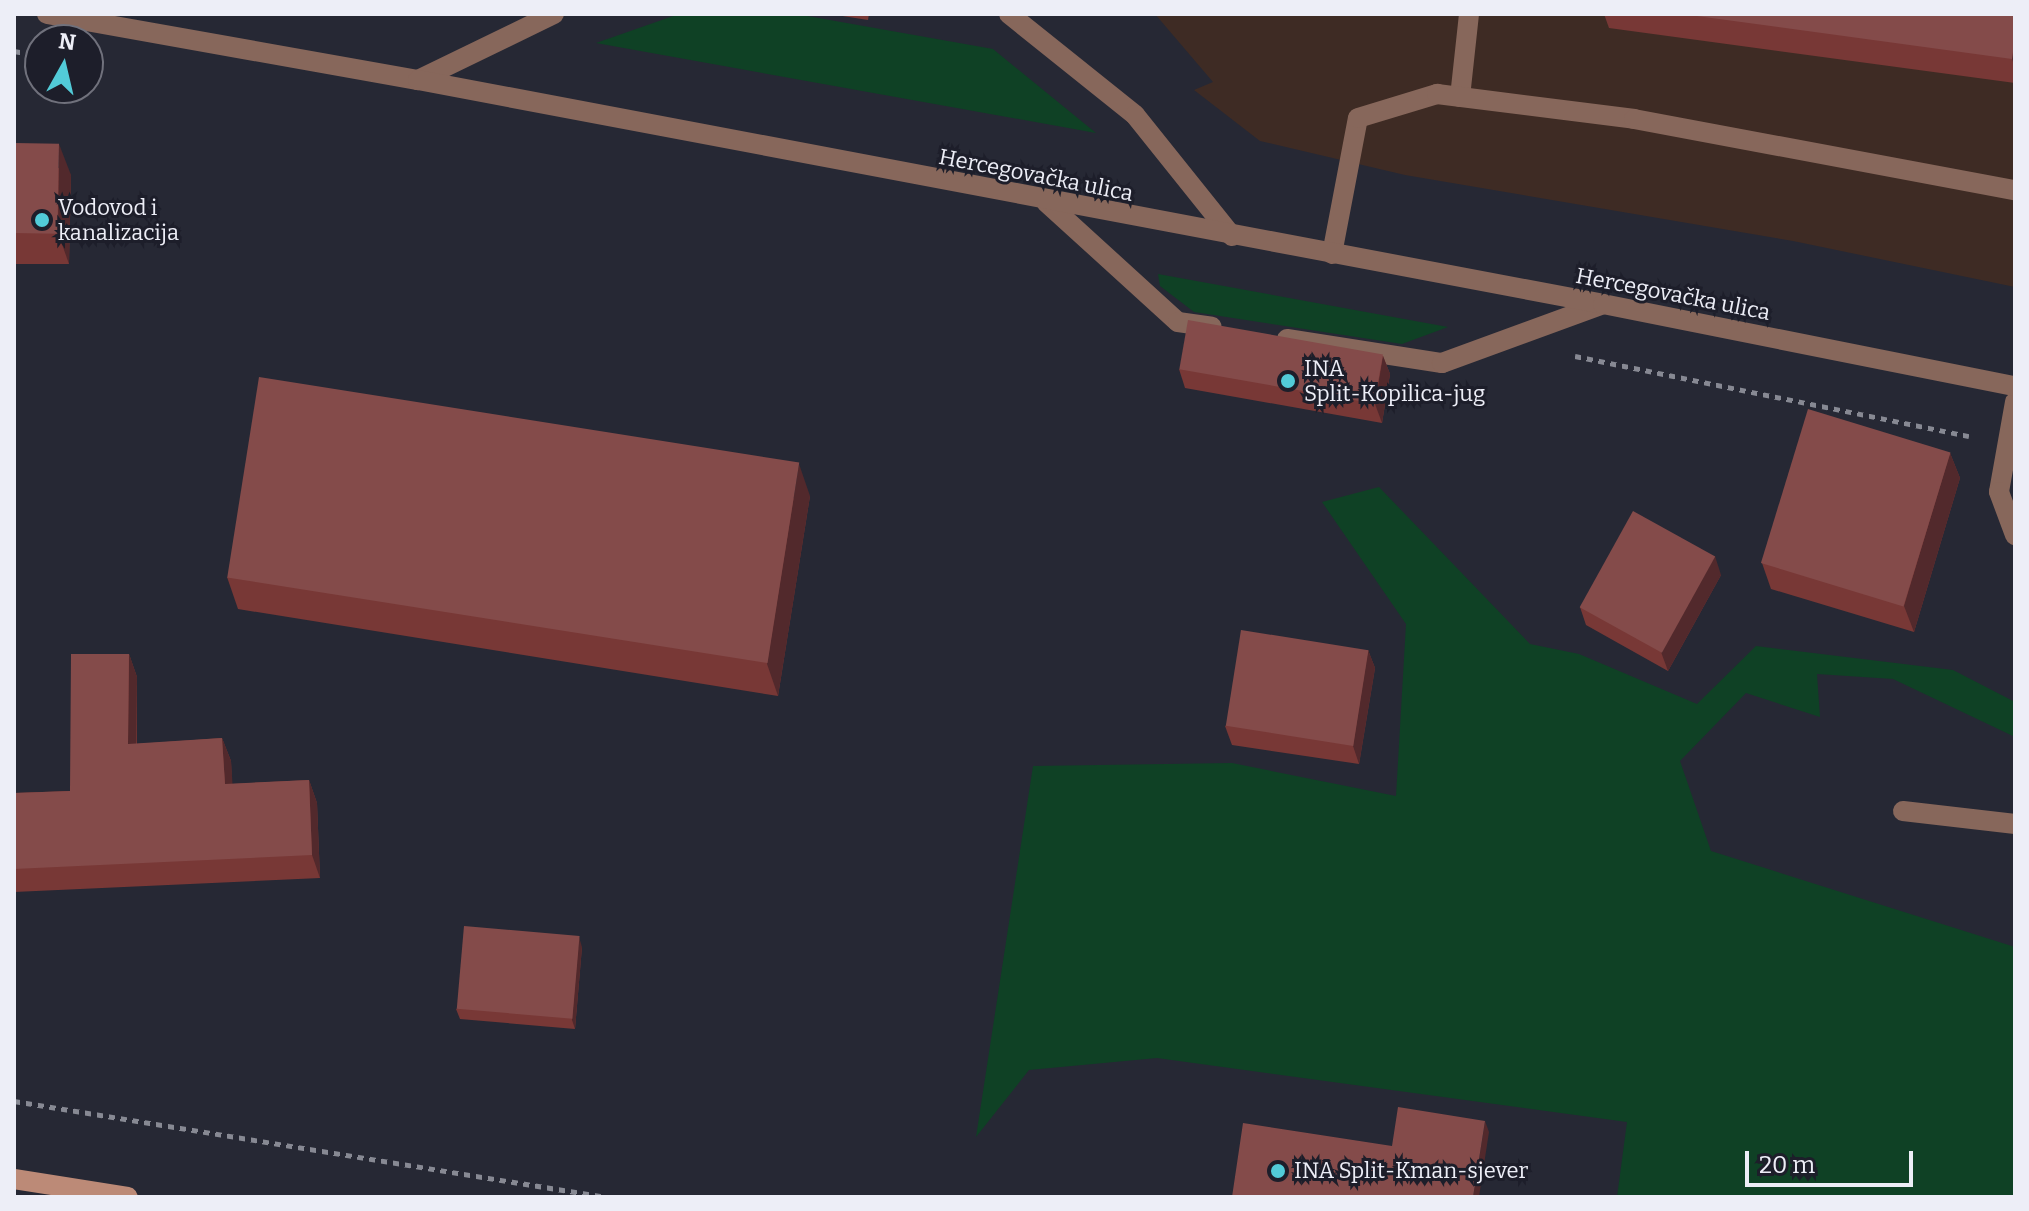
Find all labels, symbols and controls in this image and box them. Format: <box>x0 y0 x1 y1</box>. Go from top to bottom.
north arrow <box>24 24 104 104</box>
text: N <box>57 27 77 56</box>
street label: Hercegovačka ulica <box>937 143 1135 207</box>
place label: Vodovod i kanalizacija <box>58 194 179 246</box>
marker: Vodovod i kanalizacija <box>33 211 51 229</box>
street label: Hercegovačka ulica <box>1574 262 1772 326</box>
place label: INA Split-Kopilica-jug <box>1304 355 1485 406</box>
marker: INA Split-Kopilica-jug <box>1279 372 1297 390</box>
scale bar <box>1749 1135 1917 1185</box>
text: 20 m <box>1759 1151 1815 1179</box>
place label: INA Split-Kman-sjever <box>1294 1158 1528 1184</box>
marker: INA Split-Kman-sjever <box>1269 1162 1287 1180</box>

